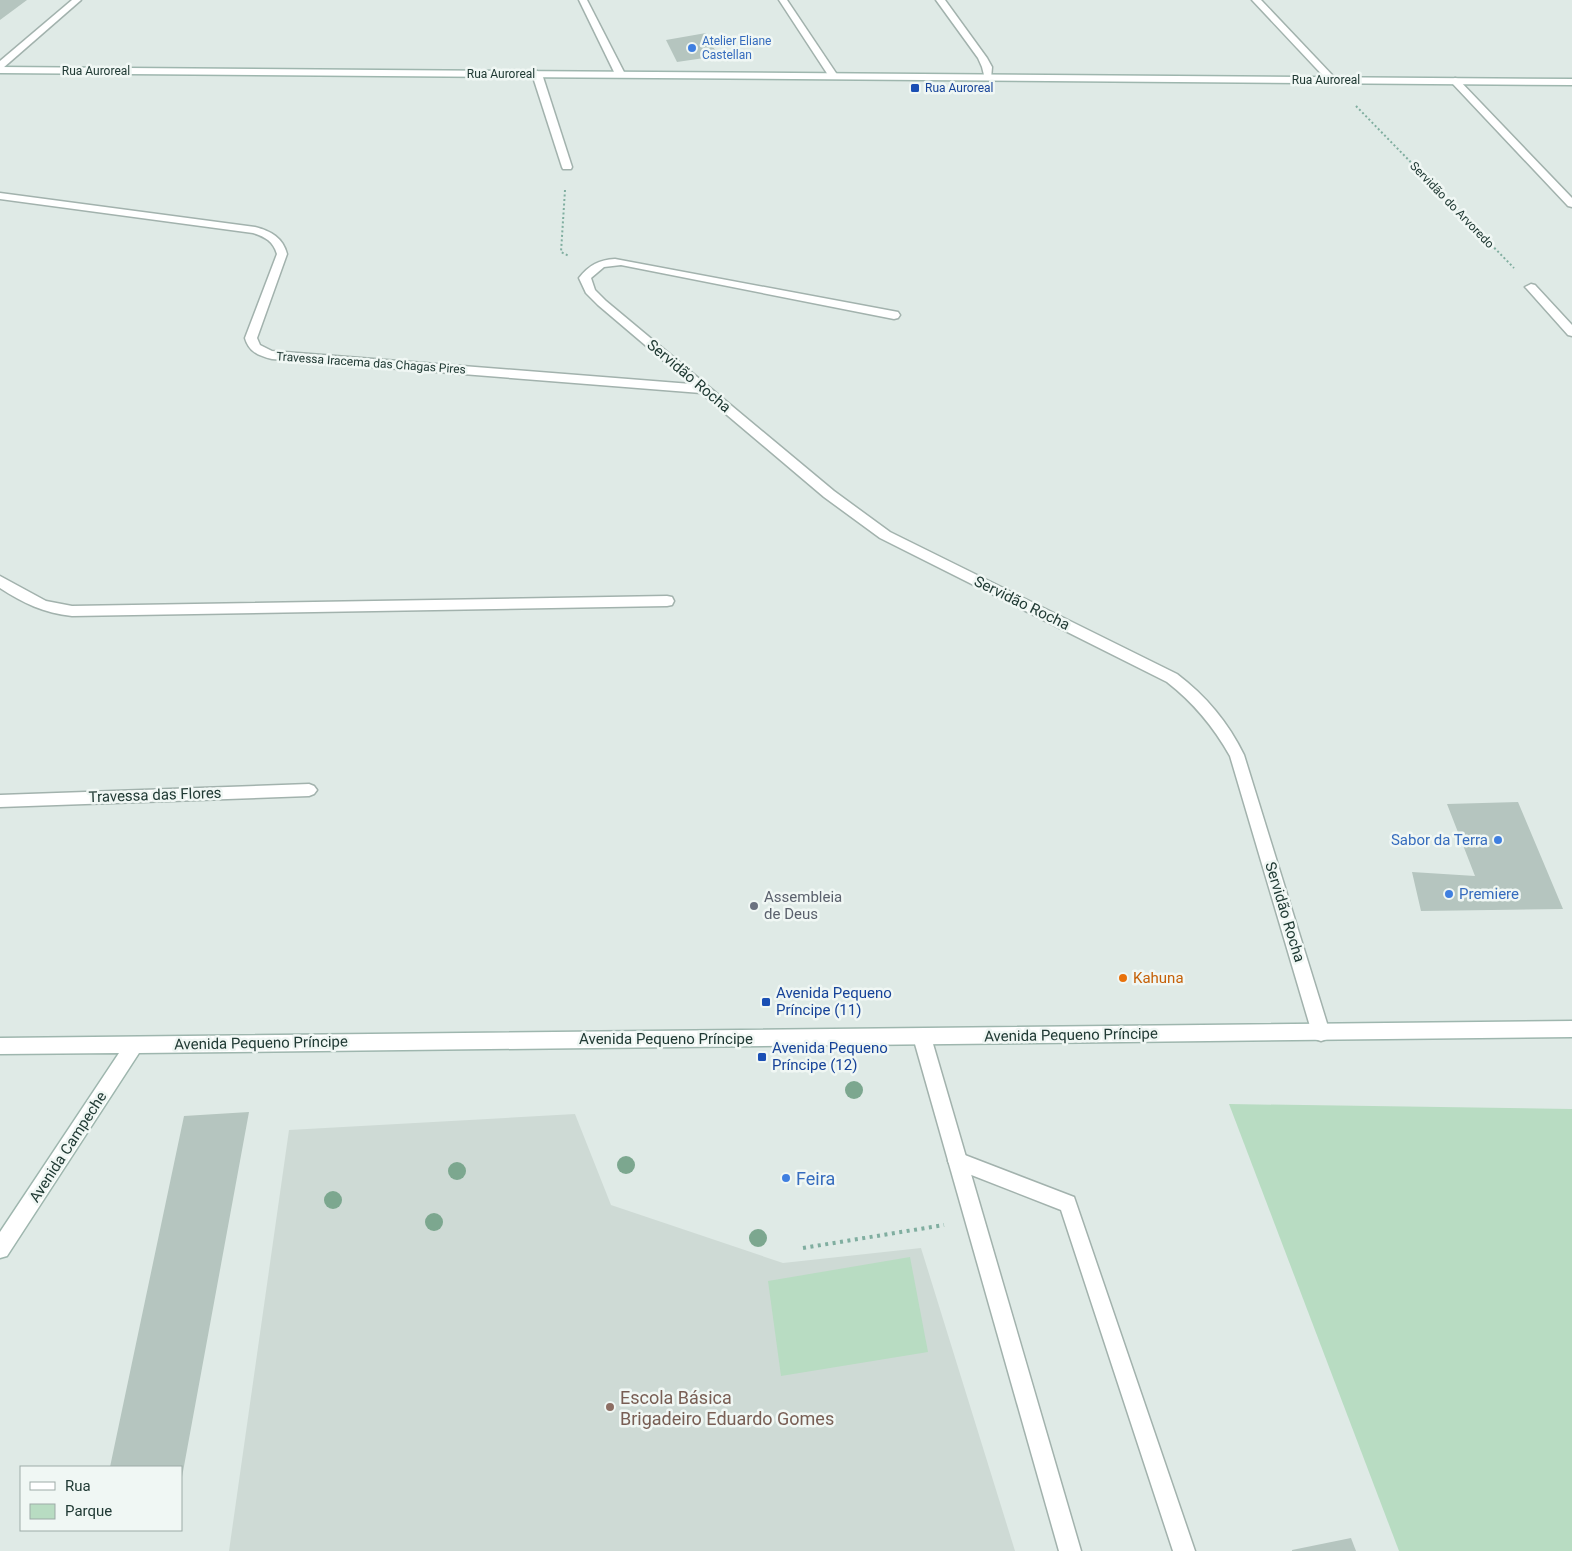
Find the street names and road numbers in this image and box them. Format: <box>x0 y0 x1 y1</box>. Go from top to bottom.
street label: Rua Auroreal <box>62 64 130 78</box>
street label: Rua Auroreal <box>467 67 535 81</box>
street label: Rua Auroreal <box>1292 73 1360 87</box>
street label: Servidão do Arvoredo <box>1407 159 1497 251</box>
street label: Servidão Rocha <box>643 336 735 416</box>
street label: Travessa Iracema das Chagas Pires <box>276 349 466 377</box>
street label: Servidão Rocha <box>971 572 1073 634</box>
street label: Travessa das Flores <box>88 784 222 806</box>
street label: Servidão Rocha <box>1261 860 1309 964</box>
street label: Avenida Pequeno Príncipe <box>984 1024 1158 1046</box>
street label: Avenida Pequeno Príncipe <box>579 1030 753 1048</box>
street label: Avenida Pequeno Príncipe <box>174 1032 348 1054</box>
street label: Avenida Campeche <box>26 1088 111 1206</box>

